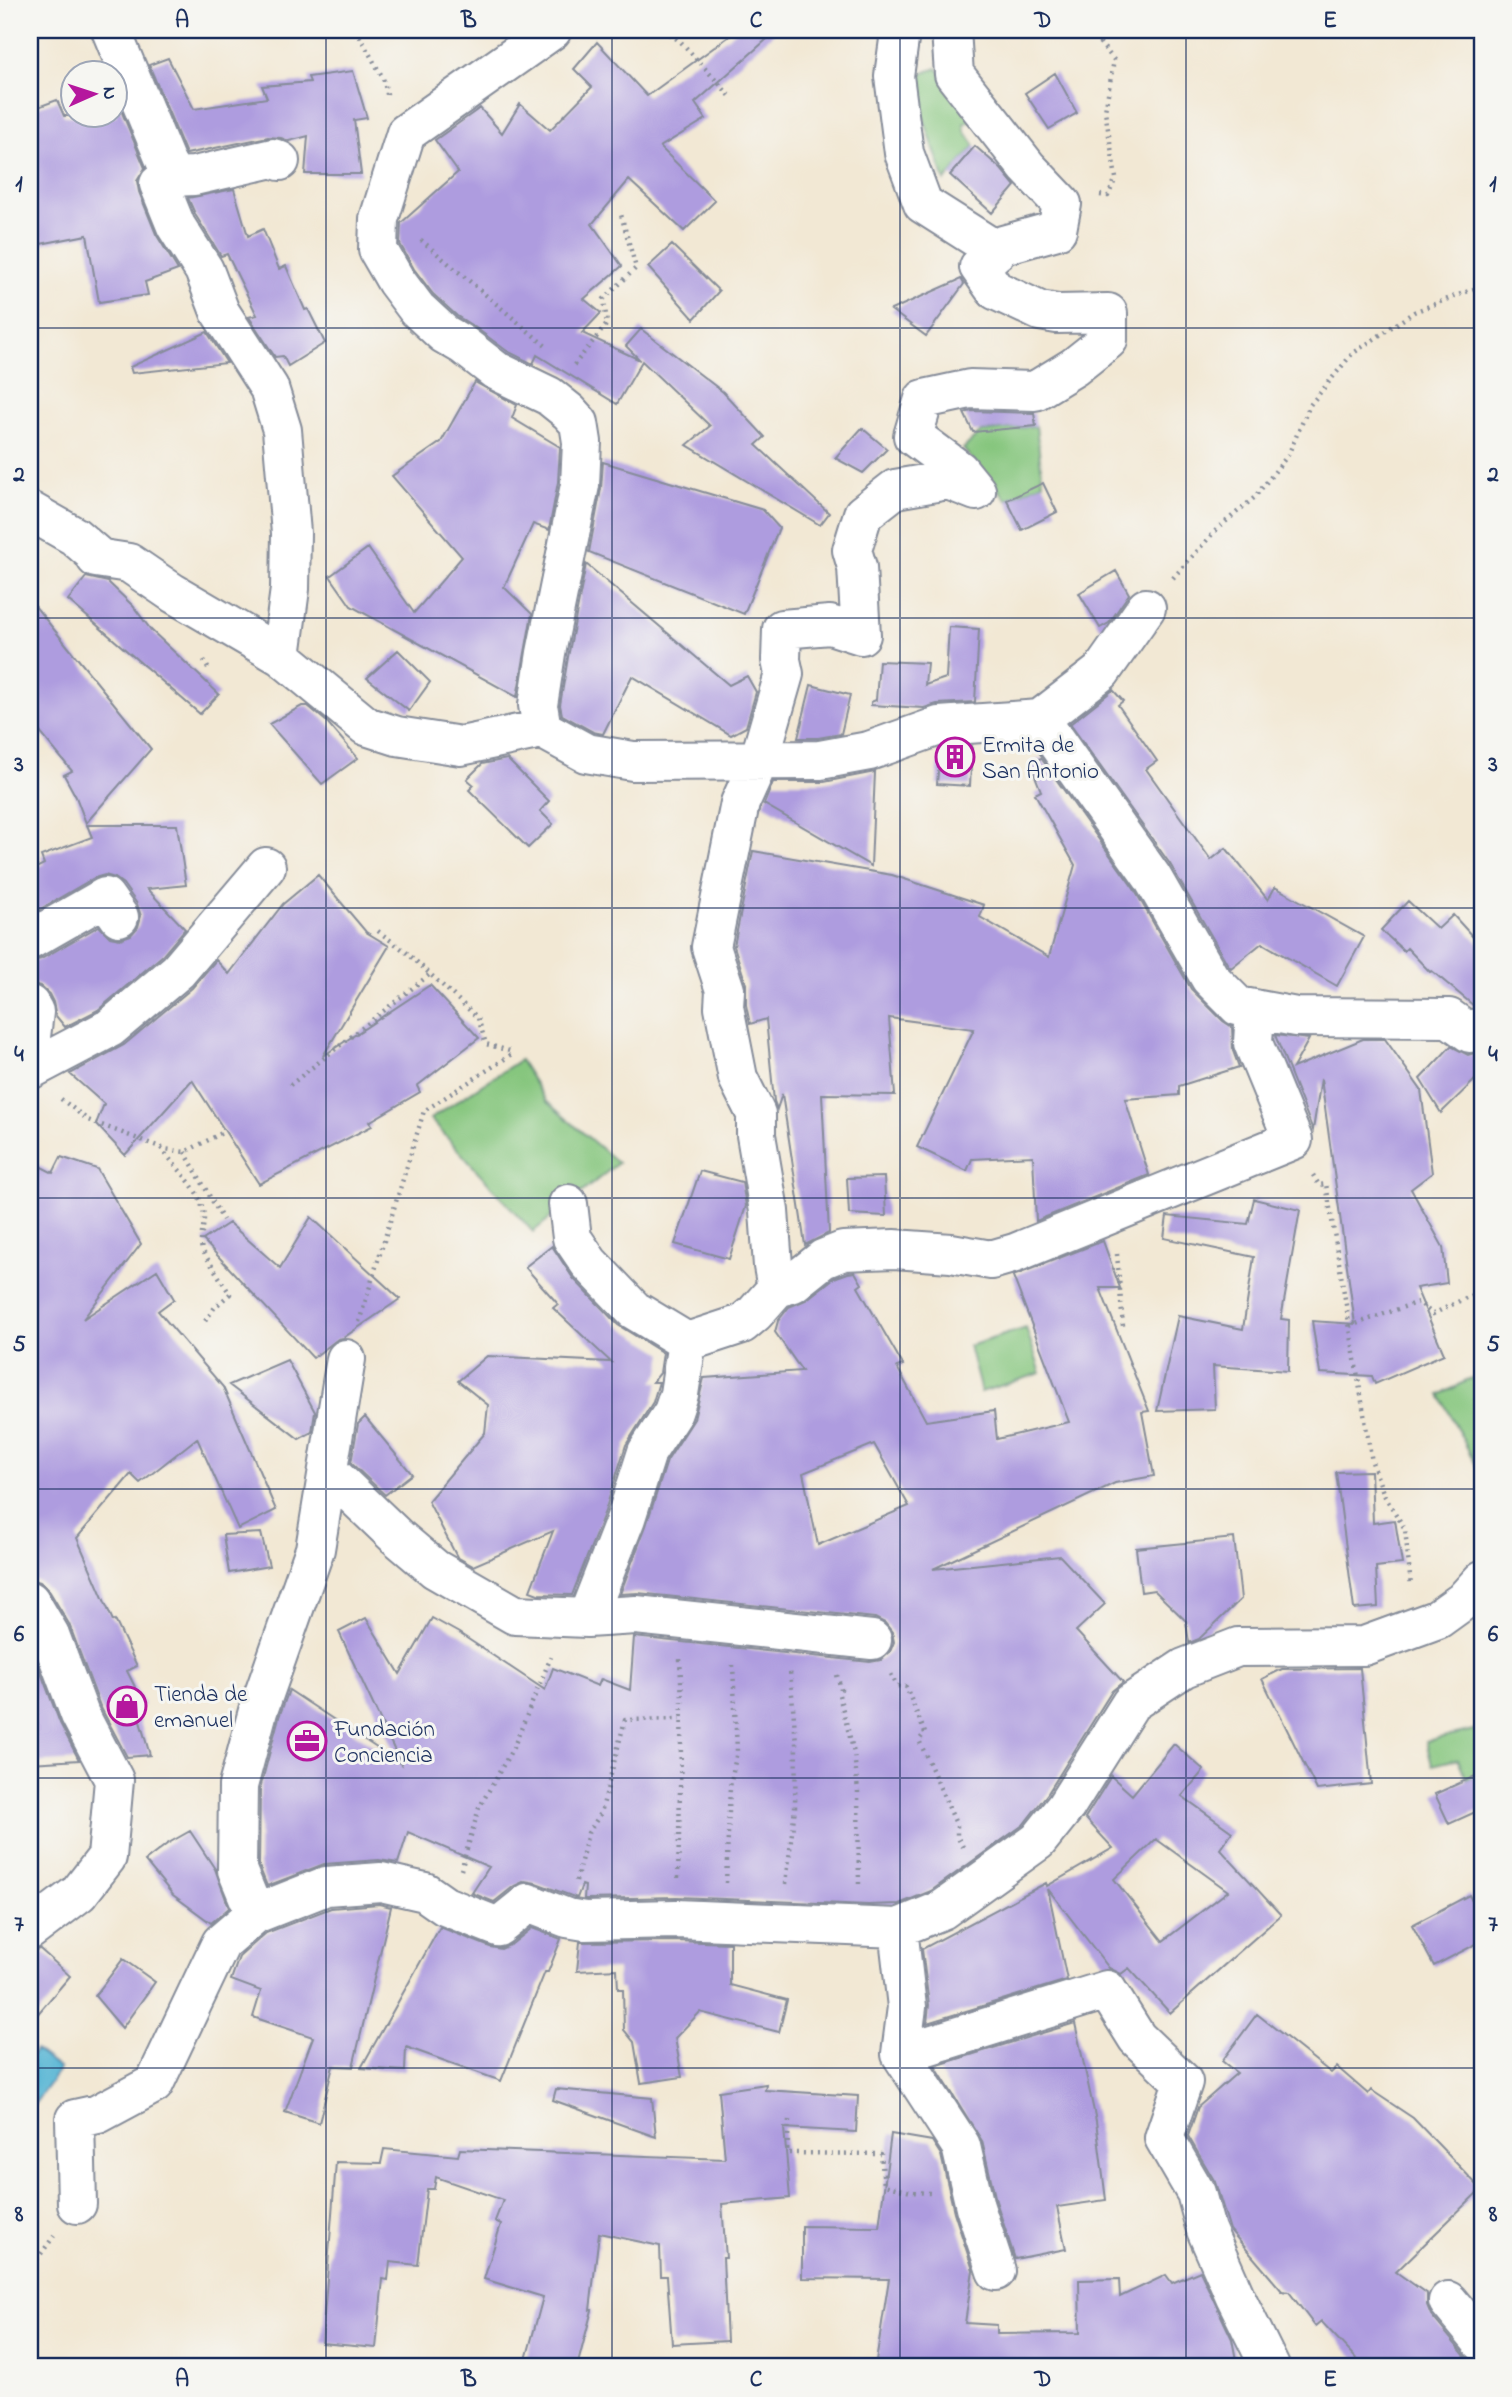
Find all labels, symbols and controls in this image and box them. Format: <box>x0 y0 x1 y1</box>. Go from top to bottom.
text: A <box>175 5 189 38</box>
text: B <box>460 5 477 38</box>
text: C <box>750 5 763 38</box>
text: D <box>1034 5 1051 38</box>
text: E <box>1323 5 1337 38</box>
north arrow <box>60 60 130 130</box>
text: N <box>95 86 122 101</box>
text: 1 <box>15 169 23 202</box>
text: 1 <box>1489 169 1497 202</box>
text: 2 <box>12 459 25 492</box>
text: 2 <box>1486 459 1499 492</box>
place label: Ermita de San Antonio <box>982 730 1099 789</box>
building icon: Ermita de San Antonio <box>934 736 976 778</box>
text: 3 <box>13 749 24 782</box>
text: 3 <box>1487 749 1498 782</box>
text: 4 <box>14 1039 24 1072</box>
text: 4 <box>1488 1039 1498 1072</box>
text: 5 <box>12 1329 26 1362</box>
text: 5 <box>1486 1329 1500 1362</box>
text: 6 <box>14 1619 25 1652</box>
text: 6 <box>1488 1619 1499 1652</box>
place label: Tienda de emanuel <box>154 1679 248 1738</box>
shop icon: Tienda de emanuel <box>106 1685 148 1727</box>
place label: Fundación Conciencia <box>333 1714 435 1773</box>
office icon: Fundación Conciencia <box>286 1720 328 1762</box>
text: 7 <box>14 1909 24 1942</box>
text: 7 <box>1488 1909 1498 1942</box>
text: 8 <box>14 2199 24 2232</box>
text: 8 <box>1488 2199 1498 2232</box>
text: A <box>175 2364 189 2397</box>
text: B <box>460 2364 477 2397</box>
text: C <box>750 2364 763 2397</box>
text: D <box>1034 2364 1051 2397</box>
text: E <box>1323 2364 1337 2397</box>

